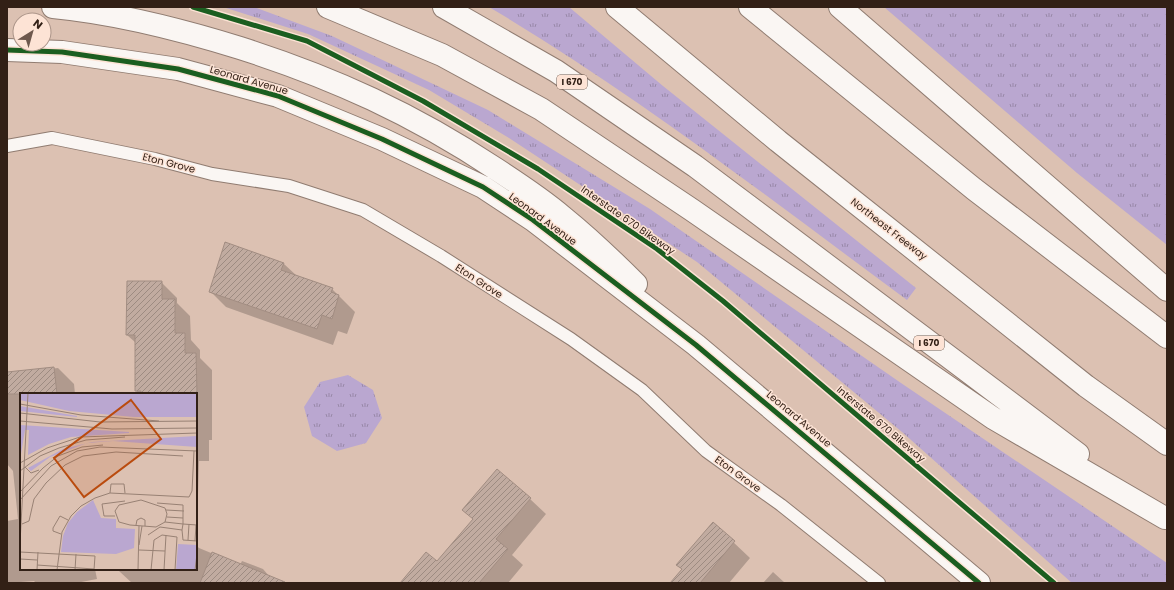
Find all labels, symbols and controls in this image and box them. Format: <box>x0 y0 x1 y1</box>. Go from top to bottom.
north arrow <box>12 12 52 52</box>
text: N <box>30 15 46 33</box>
street label: Leonard Avenue <box>208 62 290 98</box>
road number: I 670 <box>557 75 587 89</box>
street label: Eton Grove <box>141 149 197 177</box>
street label: Interstate 670 Bikeway <box>578 182 678 258</box>
street label: Leonard Avenue <box>506 189 580 249</box>
street label: Northeast Freeway <box>848 194 931 264</box>
street label: Eton Grove <box>452 260 506 302</box>
road number: I 670 <box>914 336 944 350</box>
street label: Interstate 670 Bikeway <box>833 382 929 466</box>
street label: Leonard Avenue <box>763 387 835 451</box>
inset map <box>20 393 197 570</box>
street label: Eton Grove <box>712 452 764 496</box>

